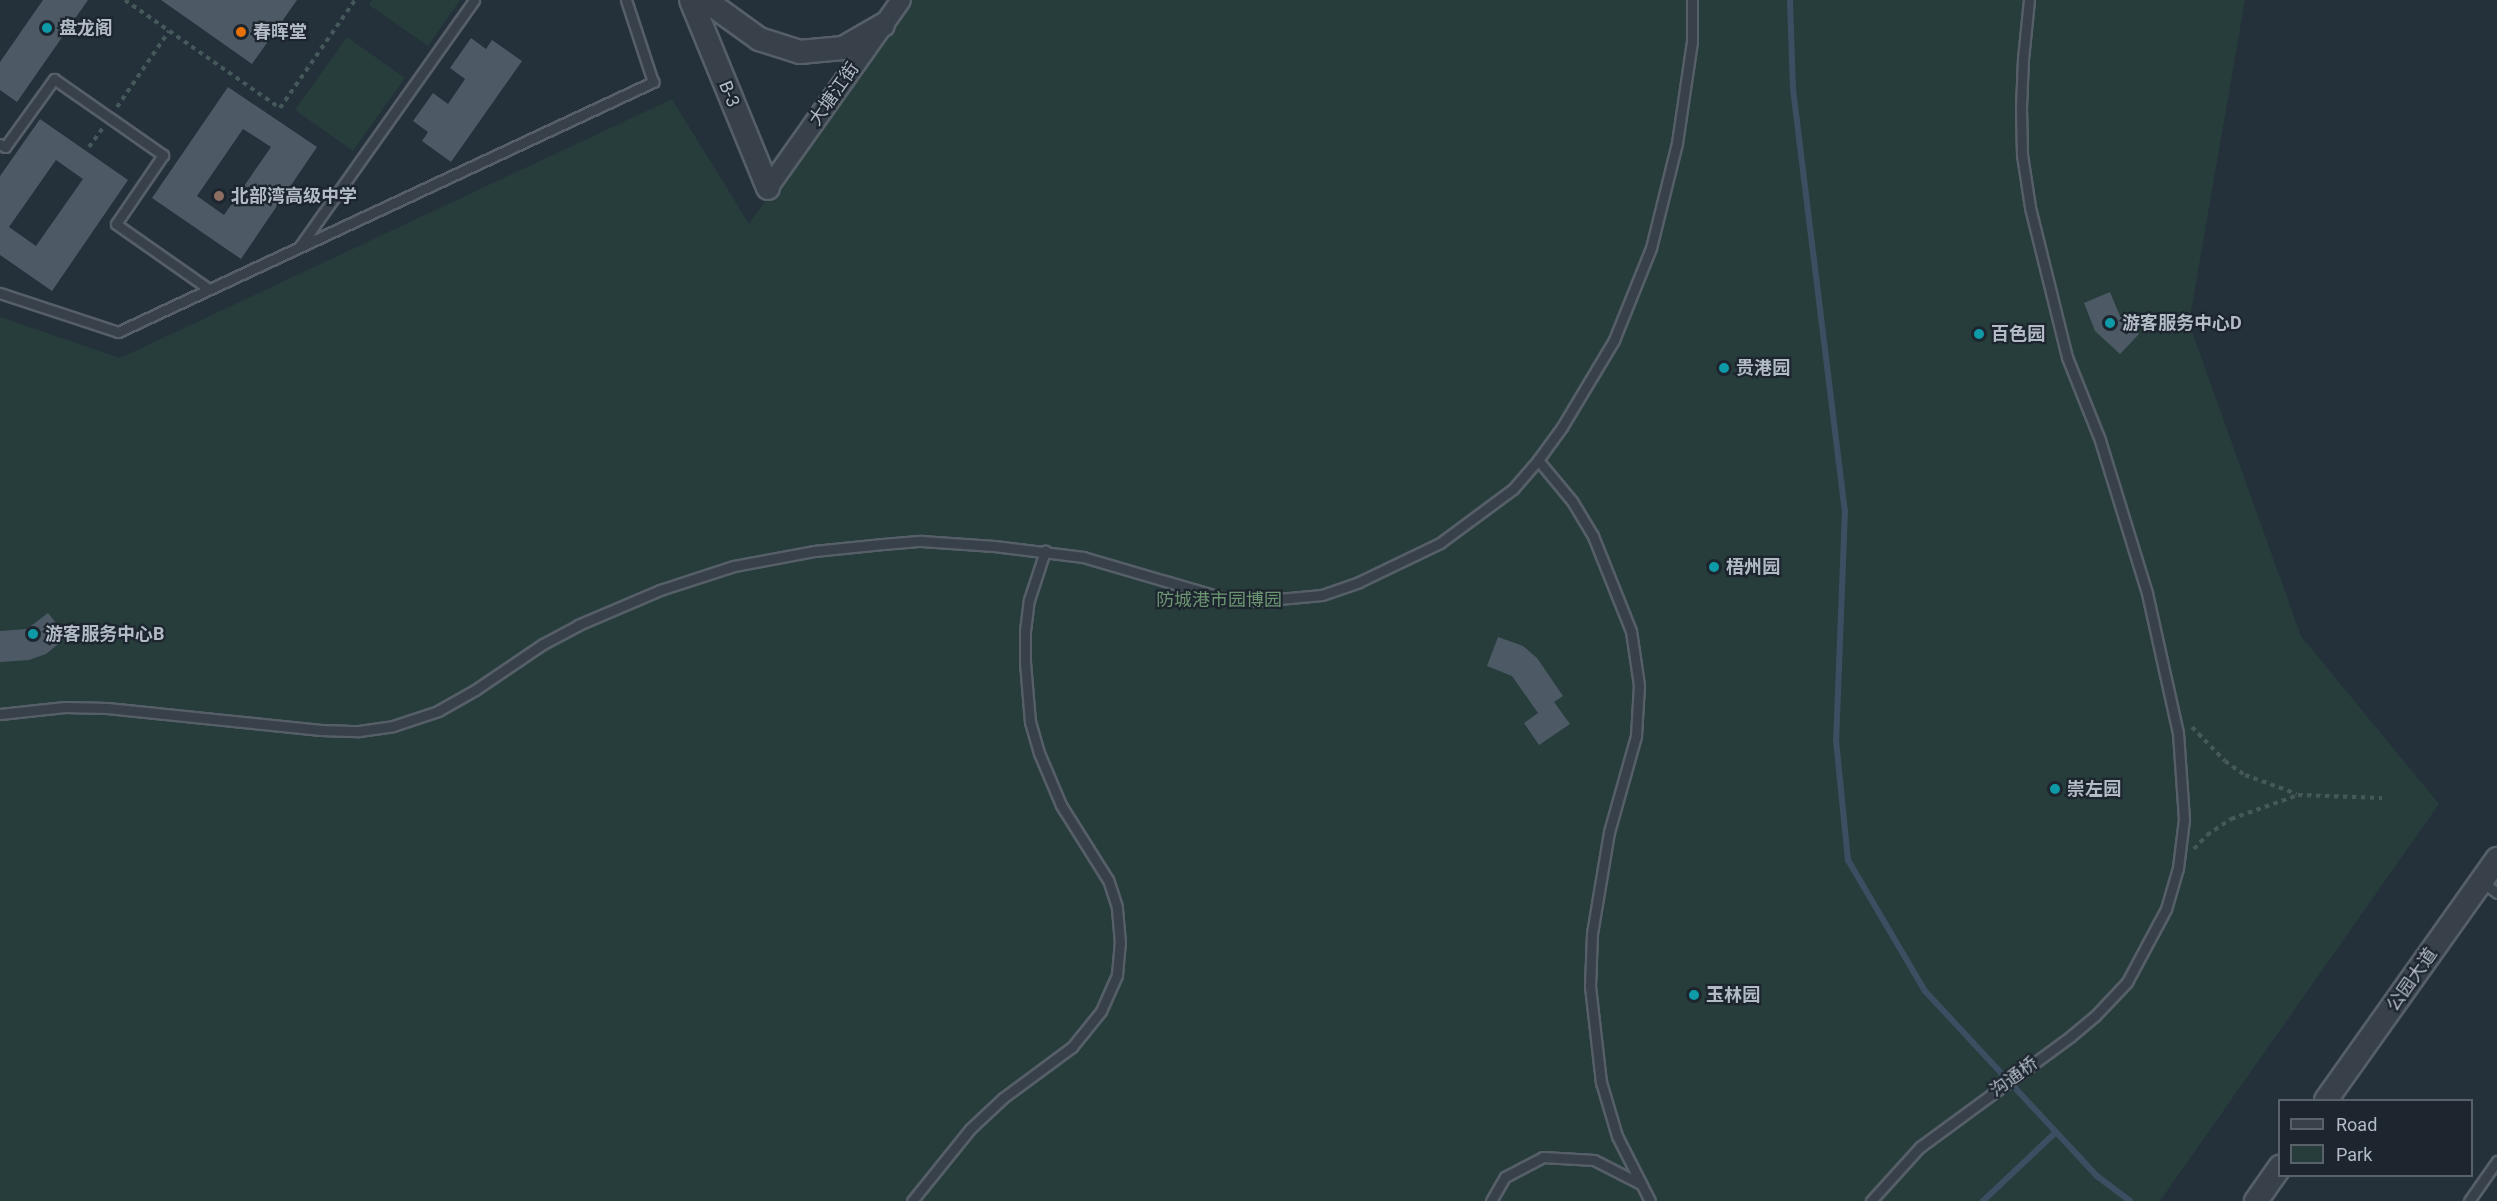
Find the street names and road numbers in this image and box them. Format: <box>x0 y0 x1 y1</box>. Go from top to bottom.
street label: 大塘江街 <box>805 58 863 130</box>
street label: B-3 <box>714 78 744 110</box>
street label: 公园大道 <box>2383 944 2441 1016</box>
street label: 沟通桥 <box>1986 1052 2042 1102</box>

